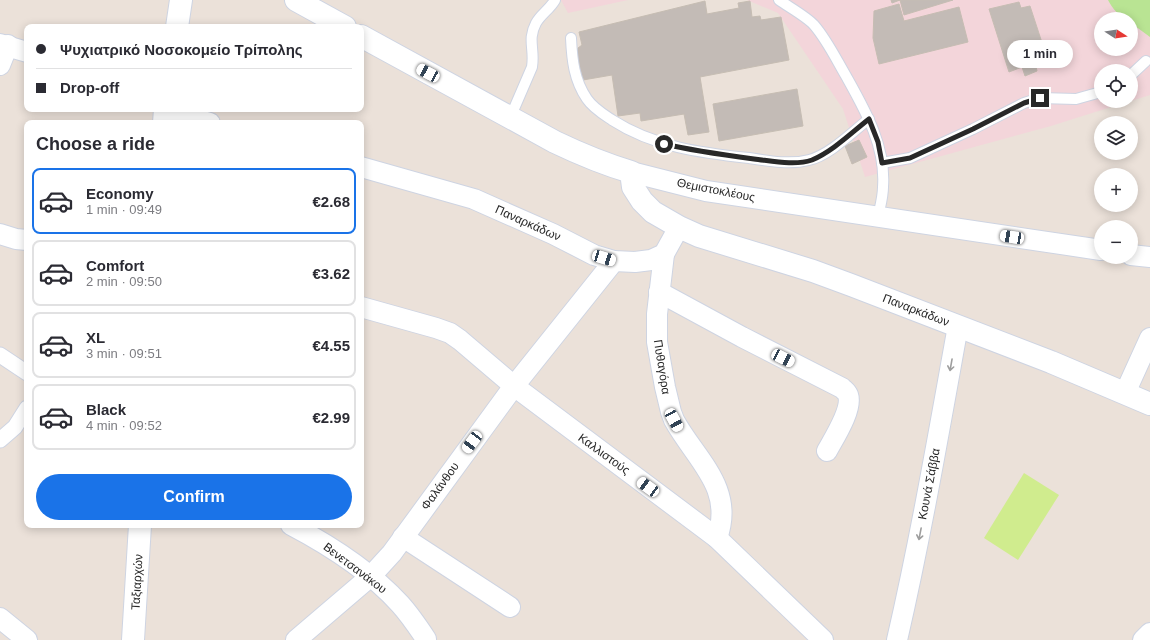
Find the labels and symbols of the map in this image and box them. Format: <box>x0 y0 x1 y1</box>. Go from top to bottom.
north arrow <box>1094 12 1138 56</box>
callout: 1 min <box>1007 40 1073 68</box>
car <box>415 62 441 84</box>
route end <box>1031 89 1049 107</box>
route start <box>655 135 673 153</box>
street label: Θεμιστοκλέους <box>676 176 756 204</box>
street label: Παναρκάδων <box>493 202 563 244</box>
car <box>999 229 1025 245</box>
car <box>591 249 617 267</box>
street label: Παναρκάδων <box>881 291 951 329</box>
street label: Πυθαγόρα <box>651 339 673 395</box>
car <box>770 347 796 369</box>
one-way arrow <box>947 358 955 371</box>
car <box>663 407 685 433</box>
car <box>460 429 484 455</box>
street label: Καλλιστούς <box>575 431 633 478</box>
street label: Κουνά Σάββα <box>915 447 943 521</box>
street label: Φαλάνθου <box>418 460 462 512</box>
car <box>635 475 661 499</box>
one-way arrow <box>915 527 923 540</box>
street label: Βενετσανάκου <box>321 540 389 596</box>
street label: Ταξιαρχών <box>129 554 145 610</box>

